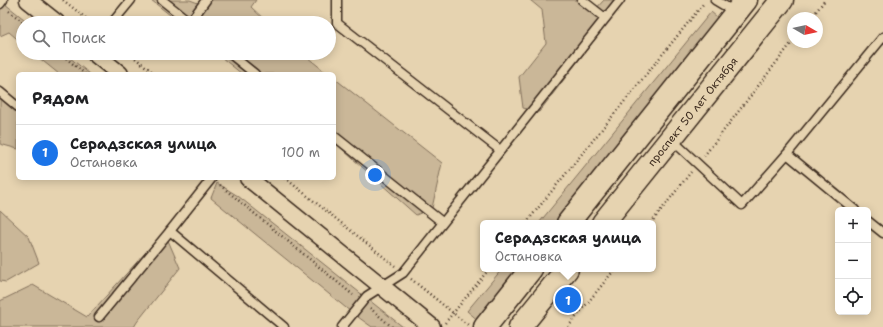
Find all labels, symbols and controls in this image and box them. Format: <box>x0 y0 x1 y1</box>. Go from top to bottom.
north arrow <box>787 12 823 48</box>
search box <box>16 16 336 60</box>
icon: search <box>30 27 52 49</box>
text: Поиск <box>62 28 106 48</box>
street label: проспект 50 лет Октября <box>644 54 741 170</box>
text: Рядом <box>32 87 89 109</box>
text: Серадзская улица <box>70 134 217 154</box>
text: 1 <box>42 144 48 161</box>
text: 100 m <box>281 144 320 161</box>
text: Остановка <box>70 154 137 171</box>
your location <box>365 165 385 185</box>
map controls <box>835 207 871 315</box>
button: + <box>835 207 871 243</box>
popup <box>480 220 656 272</box>
text: Серадзская улица <box>495 228 641 248</box>
button: − <box>835 243 871 279</box>
text: Остановка <box>495 248 562 265</box>
button: locate <box>835 279 871 315</box>
pin: 1 <box>555 285 581 315</box>

